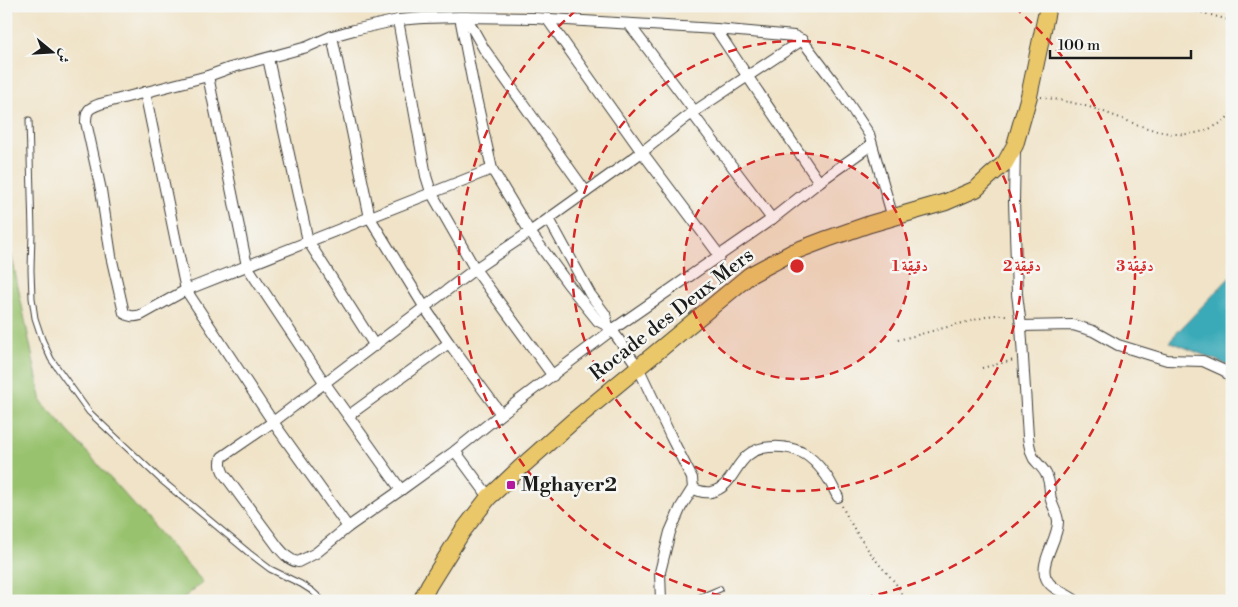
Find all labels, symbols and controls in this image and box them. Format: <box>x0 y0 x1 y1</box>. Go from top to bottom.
north arrow <box>28 28 78 78</box>
scale bar <box>1050 28 1192 60</box>
text: 100 m <box>1058 36 1100 55</box>
text: ش <box>53 46 74 65</box>
street label: Rocade des Deux Mers <box>585 243 759 387</box>
centre of rings <box>788 257 806 275</box>
text: 1 دقيقة <box>892 257 928 276</box>
text: 2 دقيقة <box>1003 257 1041 276</box>
text: 3 دقيقة <box>1116 257 1154 276</box>
place label: Mghayer2 <box>521 473 617 498</box>
marker: Mghayer2 <box>505 479 517 491</box>

